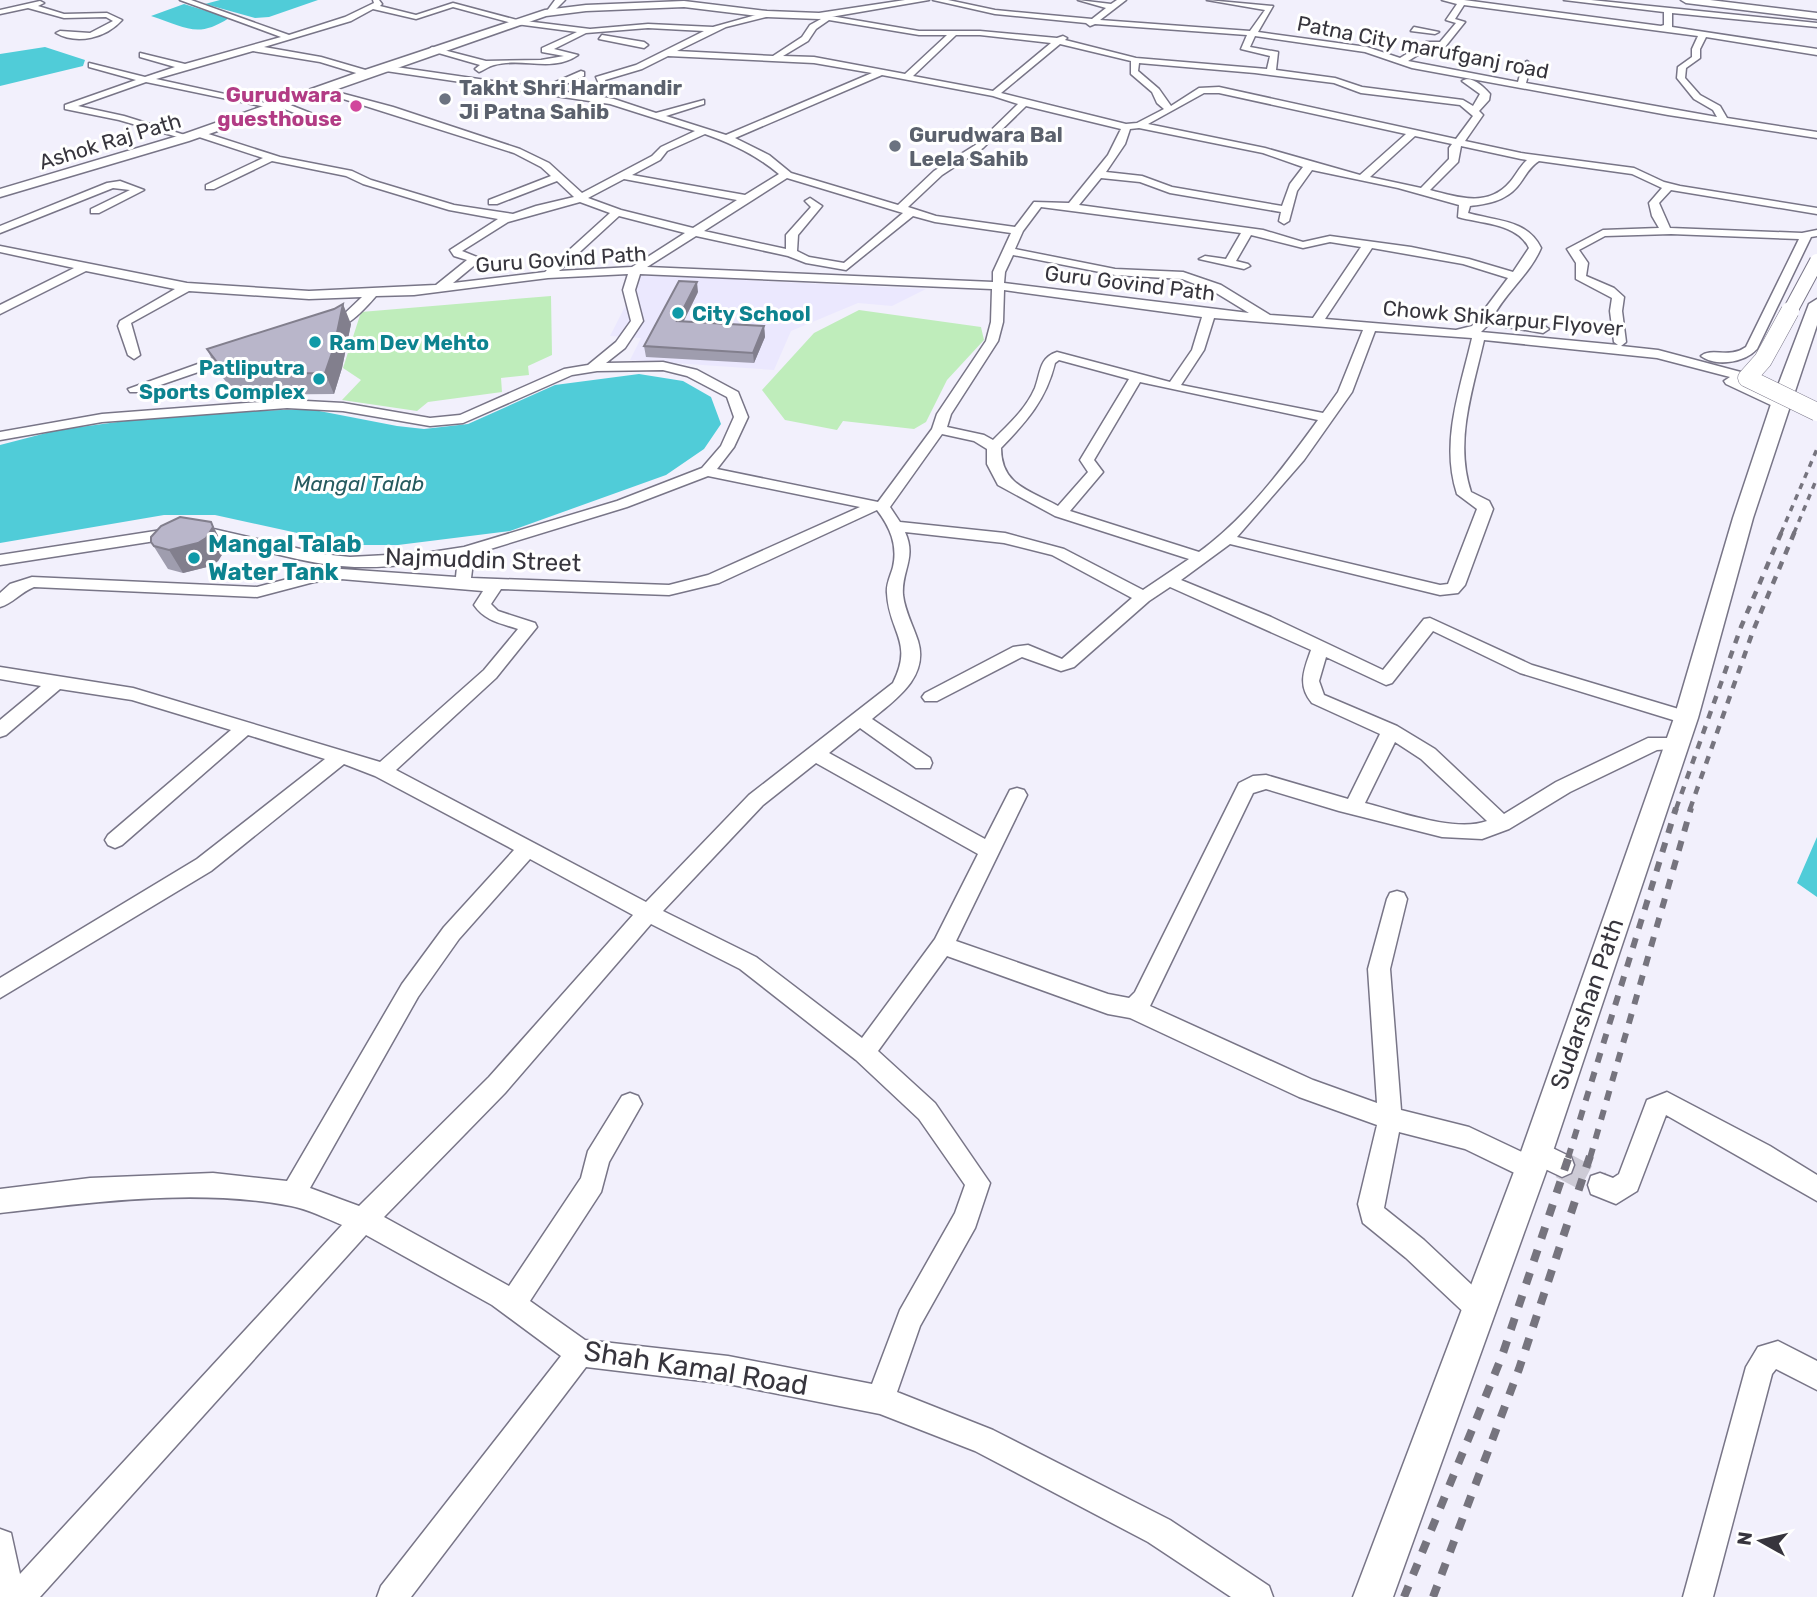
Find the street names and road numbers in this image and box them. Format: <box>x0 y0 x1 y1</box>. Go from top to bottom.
street label: Patna City marufganj road <box>1295 10 1551 84</box>
street label: Ashok Raj Path <box>36 108 184 174</box>
street label: Guru Govind Path <box>475 241 647 277</box>
street label: Guru Govind Path <box>1043 260 1217 306</box>
street label: Chowk Shikarpur Flyover <box>1382 295 1624 341</box>
street label: Najmuddin Street <box>384 543 582 577</box>
street label: Sudarshan Path <box>1545 915 1629 1093</box>
street label: Shah Kamal Road <box>582 1334 810 1402</box>

